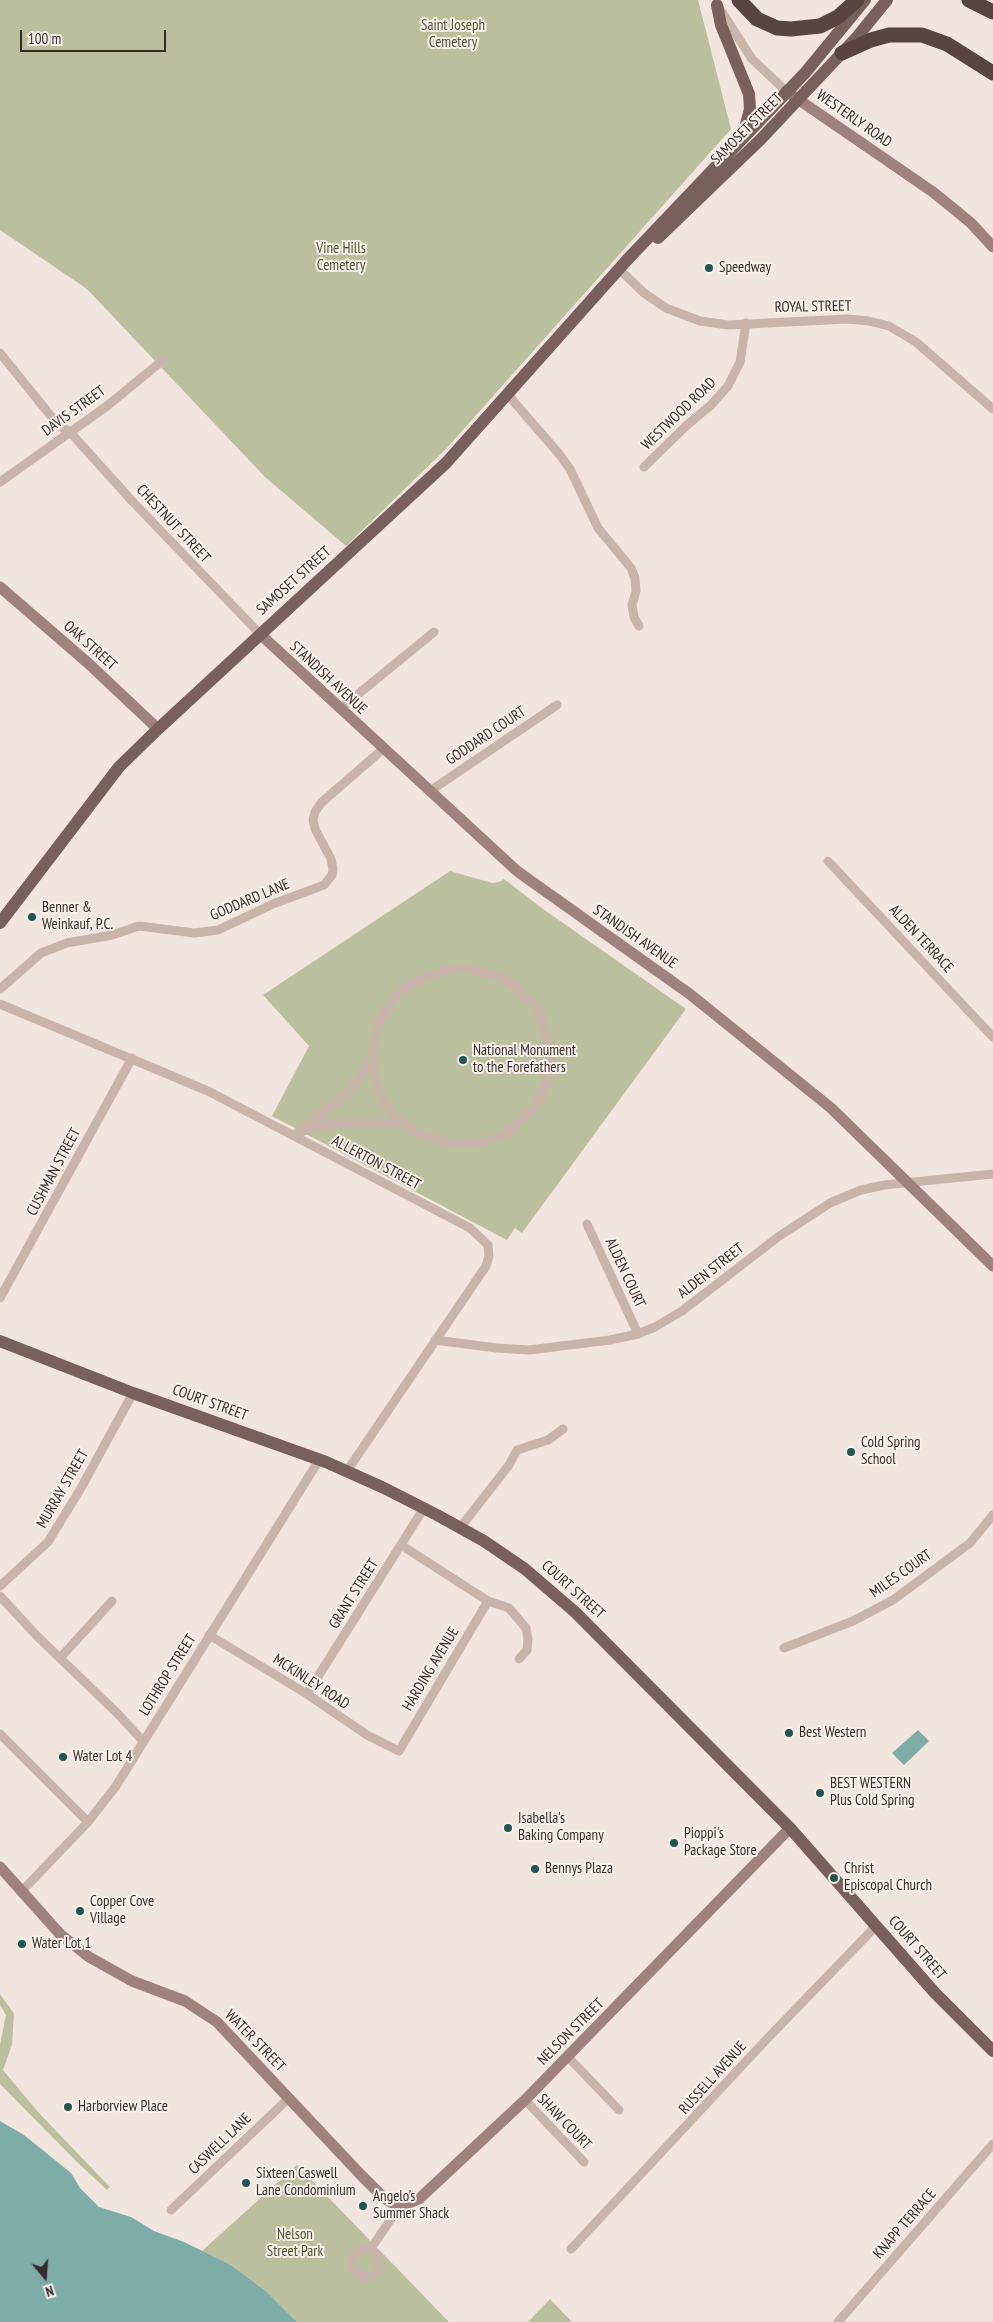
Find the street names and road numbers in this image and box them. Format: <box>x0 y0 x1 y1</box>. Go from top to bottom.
street label: WESTERLY ROAD <box>813 86 895 152</box>
street label: SAMOSET STREET <box>707 89 787 169</box>
street label: ROYAL STREET <box>774 297 852 317</box>
street label: WESTWOOD ROAD <box>638 374 720 454</box>
street label: DAVIS STREET <box>39 382 109 440</box>
street label: CHESTNUT STREET <box>132 481 214 567</box>
street label: SAMOSET STREET <box>253 543 335 619</box>
street label: OAK STREET <box>60 617 120 675</box>
street label: STANDISH AVENUE <box>286 638 370 718</box>
street label: GODDARD COURT <box>443 703 529 769</box>
street label: GODDARD LANE <box>208 875 292 925</box>
street label: STANDISH AVENUE <box>589 901 681 973</box>
street label: ALDEN TERRACE <box>885 901 957 977</box>
street label: CUSHMAN STREET <box>23 1125 85 1219</box>
street label: ALLERTON STREET <box>329 1132 423 1194</box>
street label: ALDEN COURT <box>601 1235 649 1311</box>
street label: ALDEN STREET <box>674 1240 748 1302</box>
street label: COURT STREET <box>170 1381 250 1425</box>
street label: MURRAY STREET <box>33 1447 93 1531</box>
street label: MILES COURT <box>867 1546 935 1602</box>
street label: GRANT STREET <box>325 1556 383 1632</box>
street label: COURT STREET <box>538 1557 608 1623</box>
street label: HARDING AVENUE <box>399 1624 463 1714</box>
street label: LOTHROP STREET <box>136 1631 200 1719</box>
street label: MCKINLEY ROAD <box>269 1651 353 1713</box>
street label: COURT STREET <box>884 1912 950 1984</box>
street label: NELSON STREET <box>534 1995 608 2069</box>
street label: WATER STREET <box>221 2006 289 2076</box>
street label: RUSSELL AVENUE <box>675 2038 751 2118</box>
street label: SHAW COURT <box>533 2090 595 2154</box>
street label: CASWELL LANE <box>185 2110 255 2178</box>
street label: KNAPP TERRACE <box>870 2185 940 2263</box>

